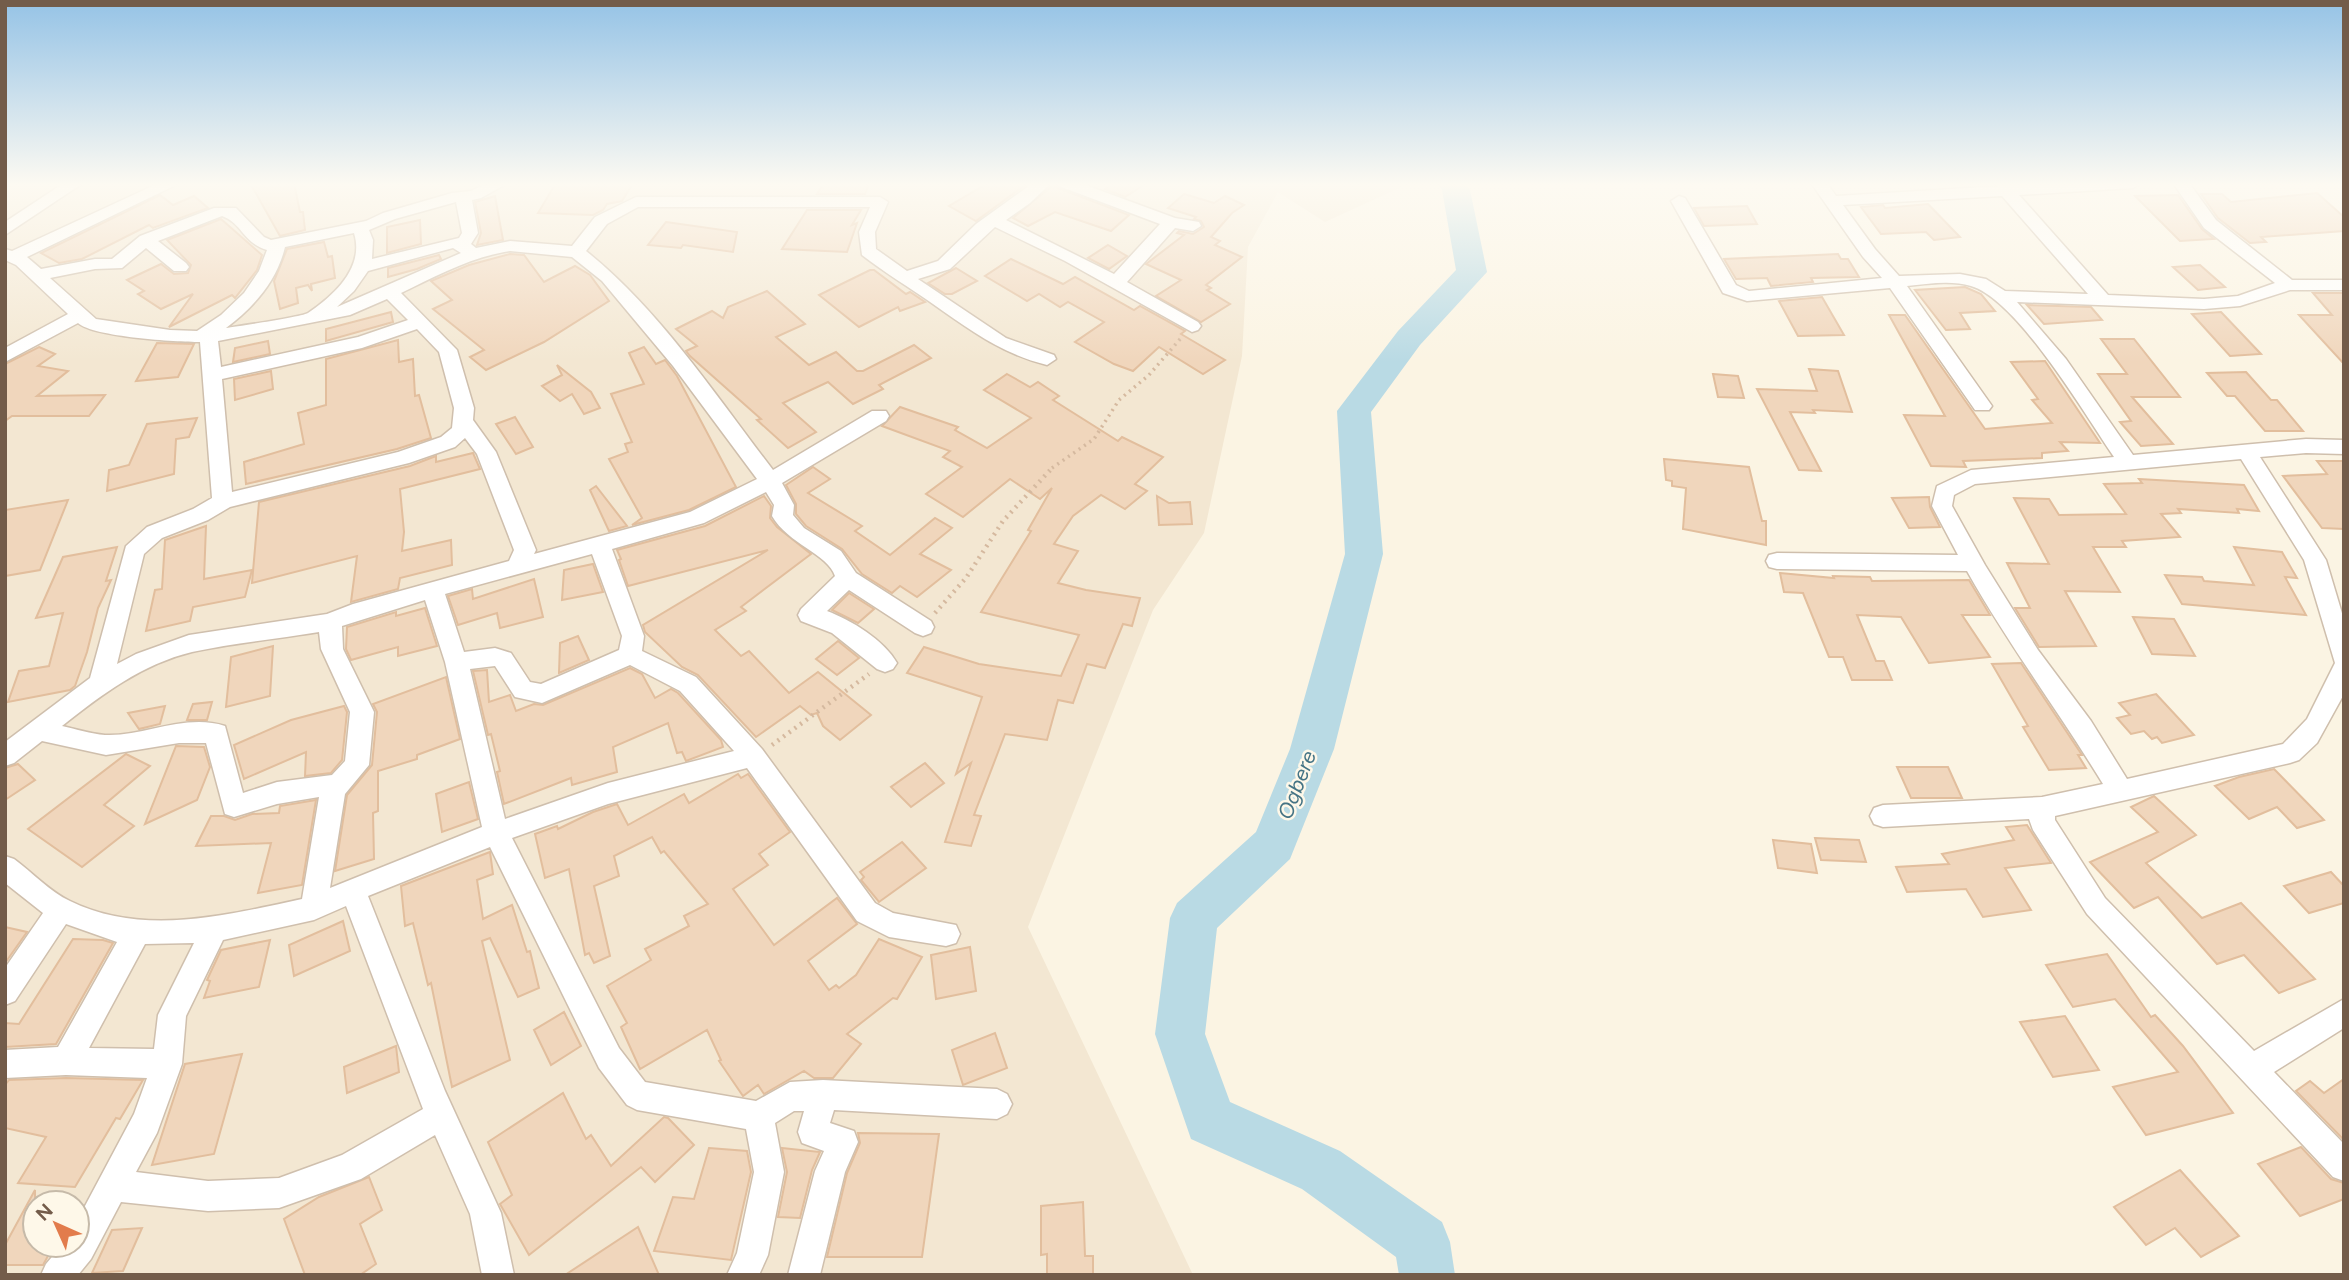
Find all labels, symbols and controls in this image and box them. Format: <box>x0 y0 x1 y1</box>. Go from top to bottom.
water label: Ogbere <box>1272 747 1321 822</box>
north arrow <box>21 1189 91 1259</box>
text: N <box>31 1199 58 1226</box>

